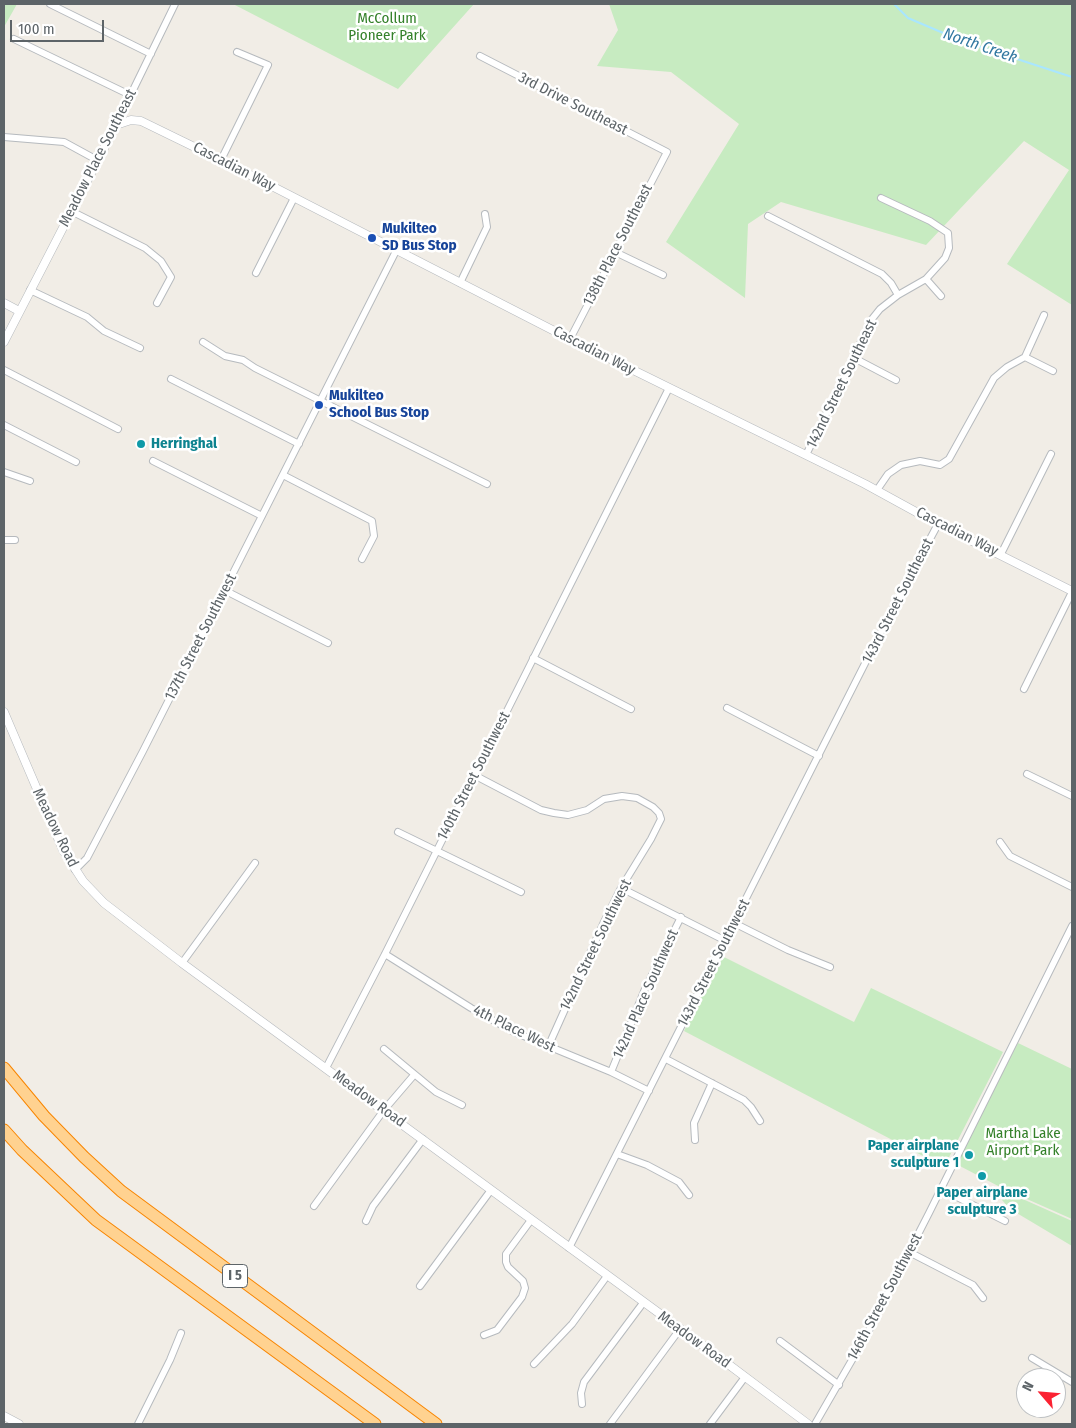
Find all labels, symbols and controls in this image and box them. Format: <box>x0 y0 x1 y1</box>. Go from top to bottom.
scale bar <box>12 10 106 42</box>
park label: McCollum Pioneer Park <box>348 10 426 45</box>
text: 100 m <box>18 20 55 38</box>
water label: North Creek <box>941 24 1019 68</box>
street label: 3rd Drive Southeast <box>515 69 631 139</box>
street label: Meadow Place Southeast <box>55 86 141 230</box>
street label: Cascadian Way <box>190 139 278 195</box>
street label: 138th Place Southeast <box>580 181 656 309</box>
place label: Mukilteo SD Bus Stop <box>382 220 457 255</box>
marker: Mukilteo SD Bus Stop <box>366 232 378 244</box>
street label: 142nd Street Southeast <box>803 317 881 451</box>
street label: Cascadian Way <box>550 323 638 379</box>
place label: Mukilteo School Bus Stop <box>329 387 429 422</box>
marker: Mukilteo School Bus Stop <box>313 399 325 411</box>
place label: Herringhal <box>151 435 217 453</box>
marker: Herringhal <box>135 438 147 450</box>
street label: Cascadian Way <box>913 504 1001 560</box>
street label: 143rd Street Southeast <box>859 535 937 667</box>
street label: 137th Street Southwest <box>161 571 241 703</box>
street label: 140th Street Southwest <box>434 709 514 843</box>
street label: Meadow Road <box>28 786 82 870</box>
street label: 142nd Street Southwest <box>556 876 636 1014</box>
street label: 143rd Street Southwest <box>674 896 754 1030</box>
street label: 142nd Place Southwest <box>609 927 683 1061</box>
street label: 4th Place West <box>470 1001 558 1057</box>
street label: Meadow Road <box>329 1067 409 1131</box>
park label: Martha Lake Airport Park <box>985 1125 1061 1160</box>
place label: Paper airplane sculpture 1 <box>868 1137 959 1172</box>
marker: Paper airplane sculpture 1 <box>963 1149 975 1161</box>
marker: Paper airplane sculpture 3 <box>976 1170 988 1182</box>
place label: Paper airplane sculpture 3 <box>936 1184 1028 1219</box>
street label: 146th Street Southwest <box>844 1230 926 1364</box>
road number: I 5 <box>222 1264 248 1288</box>
street label: Meadow Road <box>654 1308 734 1372</box>
north arrow <box>1016 1368 1066 1418</box>
text: N <box>1019 1379 1038 1394</box>

